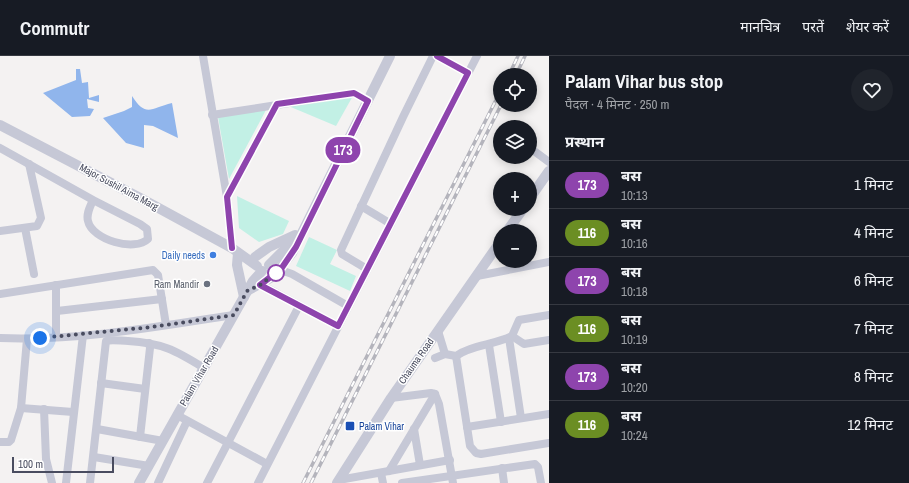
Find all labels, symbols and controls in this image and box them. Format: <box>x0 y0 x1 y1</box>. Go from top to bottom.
text: Commutr <box>20 15 89 41</box>
text: मानचित्र <box>740 18 780 36</box>
text: परतें <box>802 18 824 36</box>
text: शेयर करें <box>846 18 889 36</box>
map controls <box>493 68 537 268</box>
button: locate <box>493 68 537 112</box>
text: Palam Vihar bus stop <box>565 68 723 94</box>
button: heart <box>851 69 893 111</box>
text: पैदल · 4 मिनट · 250 m <box>565 96 669 113</box>
button: layers <box>493 120 537 164</box>
text: प्रस्थान <box>565 131 604 152</box>
line badge: 173 <box>320 137 366 163</box>
text: 173 <box>333 141 353 159</box>
street label: Major Sushil Aima Marg <box>77 161 161 213</box>
text: बस <box>621 165 641 186</box>
button: + <box>493 172 537 216</box>
text: 1 मिनट <box>854 174 893 195</box>
text: 173 <box>577 176 597 194</box>
text: 10:13 <box>621 187 648 204</box>
text: बस <box>621 213 641 234</box>
text: 4 मिनट <box>854 222 893 243</box>
button: − <box>493 224 537 268</box>
text: 116 <box>578 224 596 242</box>
text: 10:16 <box>621 235 648 252</box>
place label: Daily needs <box>162 249 205 262</box>
marker: Daily needs <box>208 250 218 260</box>
text: बस <box>621 261 641 282</box>
unlabelled marker <box>267 264 285 282</box>
text: 6 मिनट <box>854 270 893 291</box>
text: 173 <box>577 272 597 290</box>
place label: Ram Mandir <box>154 278 199 291</box>
marker: Ram Mandir <box>202 279 212 289</box>
text: 10:18 <box>621 283 648 300</box>
text: बस <box>621 309 641 330</box>
text: 7 मिनट <box>854 318 893 339</box>
text: 116 <box>578 320 596 338</box>
your location <box>30 328 50 348</box>
text: 10:19 <box>621 331 648 348</box>
street label: Chauma Road <box>396 336 436 386</box>
street label: Palam Vihar Road <box>177 344 221 408</box>
text: बस <box>621 357 641 378</box>
text: 8 मिनट <box>854 366 893 387</box>
text: 173 <box>577 368 597 386</box>
text: 10:20 <box>621 379 648 396</box>
text: बस <box>621 405 641 426</box>
text: 12 मिनट <box>847 414 893 435</box>
text: 116 <box>578 416 596 434</box>
marker: Palam Vihar <box>344 420 356 432</box>
place label: Palam Vihar <box>359 420 404 433</box>
text: 10:24 <box>621 427 648 444</box>
scale bar <box>12 455 114 474</box>
text: 100 m <box>18 457 43 471</box>

